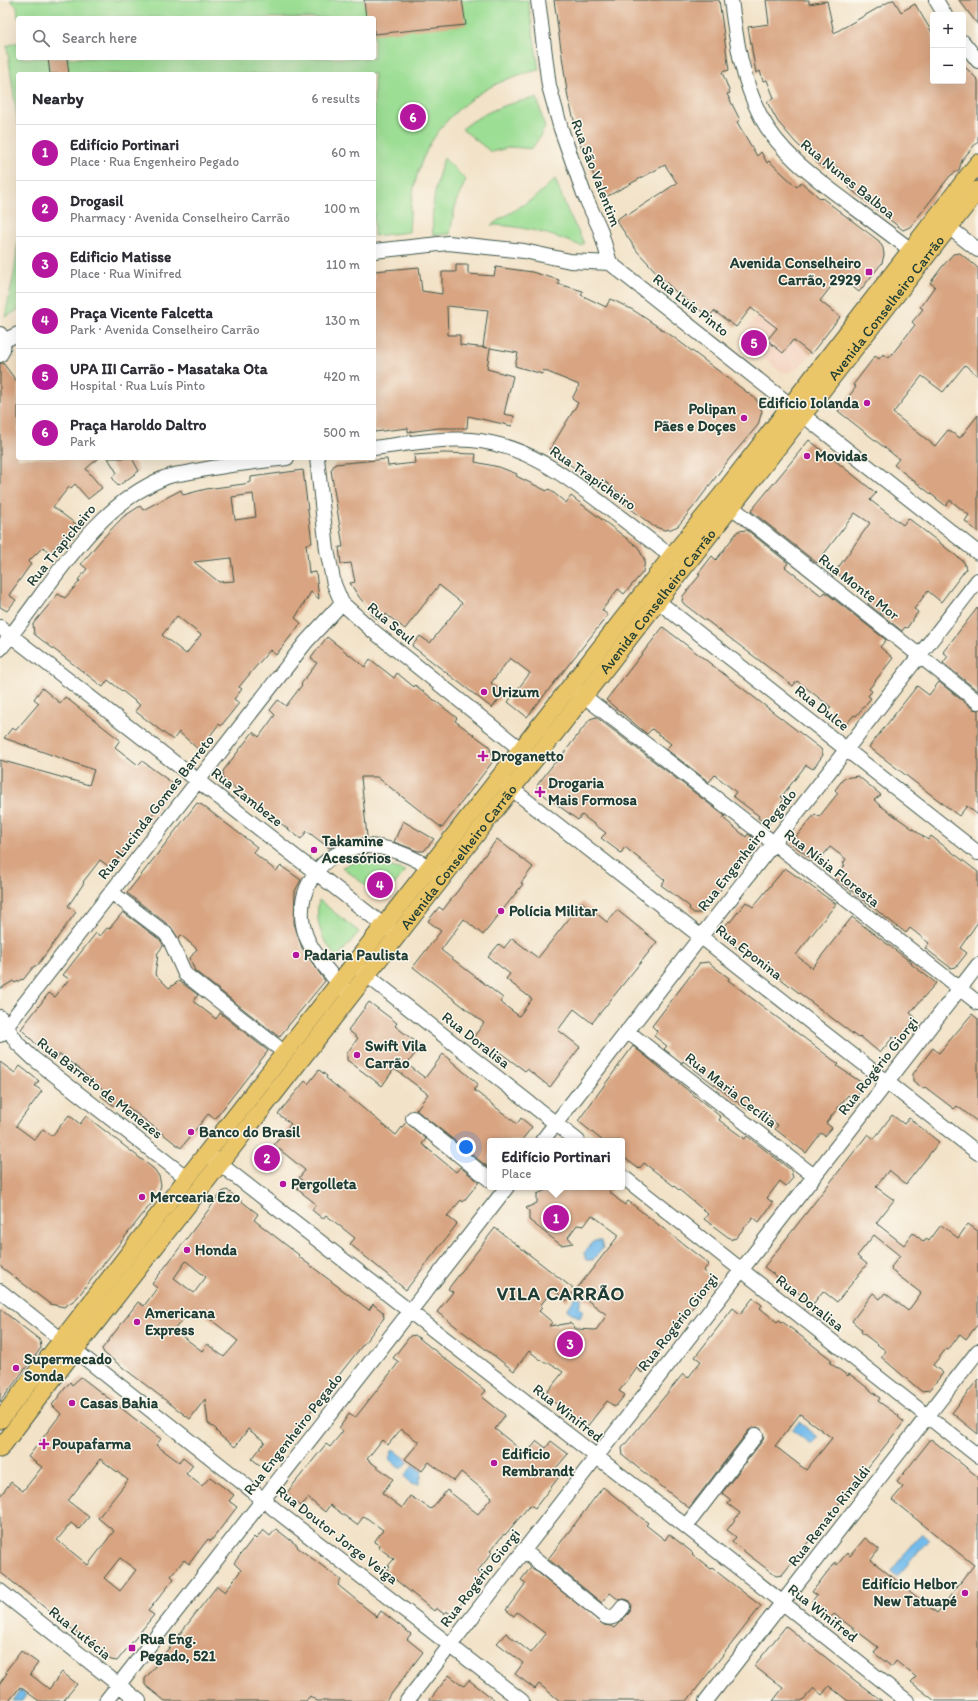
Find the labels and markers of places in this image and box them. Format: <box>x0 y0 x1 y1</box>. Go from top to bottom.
pin: 6 <box>400 102 426 132</box>
place label: Avenida Conselheiro Carrão, 2929 <box>729 254 861 289</box>
marker: Avenida Conselheiro Carrão, 2929 <box>864 267 874 277</box>
pin: 5 <box>741 328 767 358</box>
place label: Edifício Iolanda <box>758 394 859 412</box>
marker: Edifício Iolanda <box>862 398 872 408</box>
place label: Polipan Pães e Doçes <box>654 400 736 436</box>
marker: Polipan Pães e Doçes <box>739 413 749 423</box>
place label: Movidas <box>815 447 868 465</box>
marker: Movidas <box>802 451 812 461</box>
place label: Urizum <box>492 683 540 701</box>
marker: Urizum <box>479 687 489 697</box>
place label: Droganetto <box>491 747 564 766</box>
marker: Droganetto <box>478 751 488 761</box>
place label: Drogaria Mais Formosa <box>548 774 638 809</box>
marker: Drogaria Mais Formosa <box>535 787 545 797</box>
place label: Takamine Acessórios <box>321 832 391 867</box>
marker: Takamine Acessórios <box>309 845 319 855</box>
pin: 4 <box>367 870 393 900</box>
place label: Polícia Militar <box>509 902 598 920</box>
marker: Polícia Militar <box>496 906 506 916</box>
place label: Padaria Paulista <box>304 946 409 964</box>
marker: Padaria Paulista <box>291 950 301 960</box>
place label: Swift Vila Carrão <box>365 1037 427 1072</box>
marker: Swift Vila Carrão <box>352 1050 362 1060</box>
place label: Banco do Brasil <box>199 1123 301 1141</box>
marker: Banco do Brasil <box>186 1127 196 1137</box>
pin: 2 <box>254 1143 280 1173</box>
place label: Pergolleta <box>291 1175 357 1194</box>
marker: Pergolleta <box>278 1179 288 1189</box>
place label: Mercearia Ezo <box>150 1188 240 1206</box>
marker: Mercearia Ezo <box>137 1192 147 1202</box>
pin: 1 <box>543 1203 569 1233</box>
place label: Honda <box>195 1241 238 1259</box>
marker: Honda <box>182 1245 192 1255</box>
place label: Americana Express <box>144 1304 215 1340</box>
marker: Americana Express <box>132 1317 142 1327</box>
pin: 3 <box>557 1329 583 1359</box>
place label: Supermecado Sonda <box>24 1350 112 1385</box>
marker: Supermecado Sonda <box>11 1363 21 1373</box>
place label: Casas Bahia <box>80 1394 159 1412</box>
marker: Casas Bahia <box>67 1398 77 1408</box>
place label: Poupafarma <box>52 1435 132 1454</box>
marker: Poupafarma <box>39 1439 49 1449</box>
place label: Edificio Rembrandt <box>502 1445 574 1480</box>
marker: Edificio Rembrandt <box>489 1458 499 1468</box>
place label: Edifício Helbor New Tatuapé <box>862 1575 958 1611</box>
marker: Edifício Helbor New Tatuapé <box>960 1588 970 1598</box>
place label: Rua Eng. Pegado, 521 <box>140 1630 216 1666</box>
marker: Rua Eng. Pegado, 521 <box>127 1643 137 1653</box>

